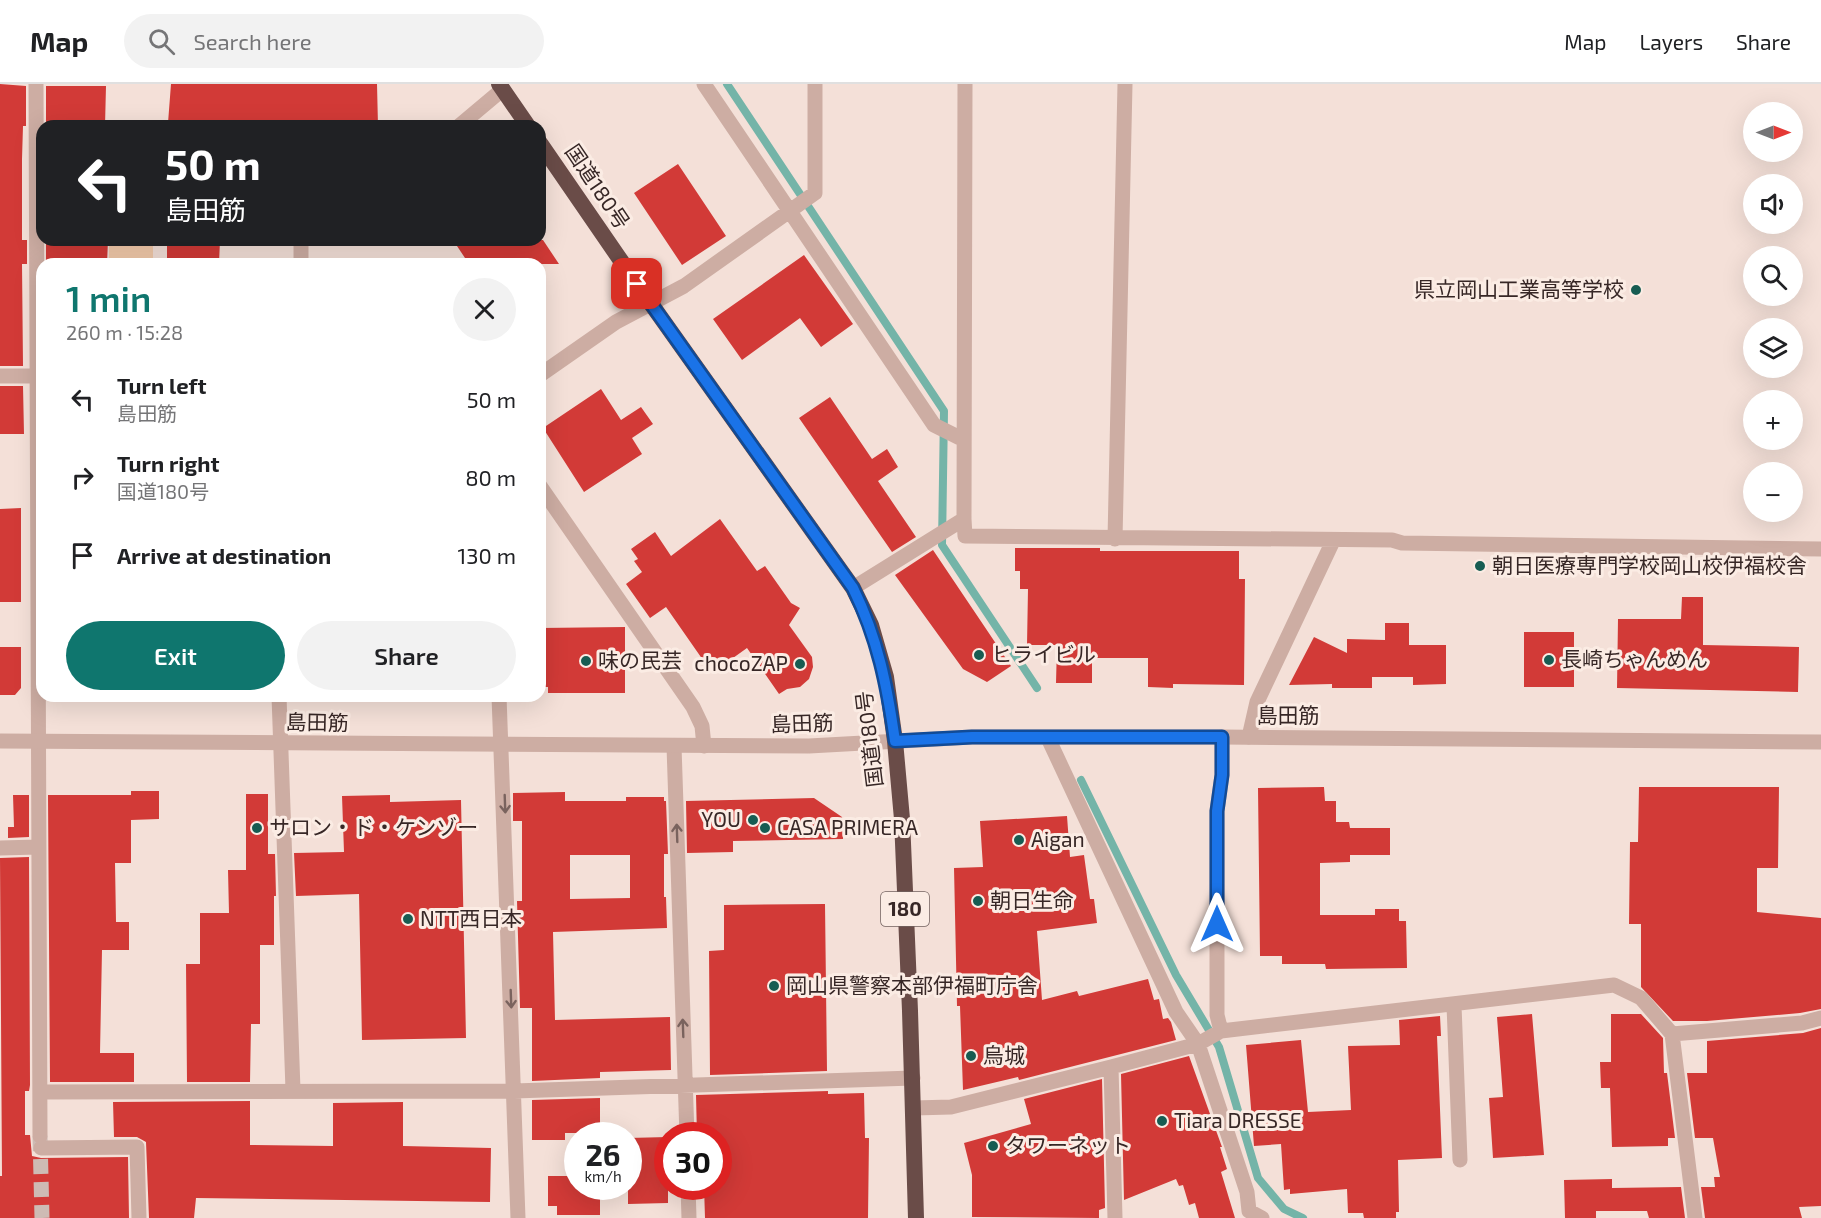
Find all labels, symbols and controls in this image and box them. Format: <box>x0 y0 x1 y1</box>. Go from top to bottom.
search box <box>124 14 544 68</box>
text: Map <box>30 24 88 58</box>
icon: search <box>145 25 178 58</box>
text: Search here <box>193 28 312 54</box>
text: Map <box>1564 29 1606 54</box>
text: Layers <box>1639 29 1703 54</box>
text: Share <box>1736 29 1791 54</box>
north arrow <box>1743 102 1803 162</box>
map controls <box>1743 102 1803 522</box>
text: 50 m <box>165 138 261 188</box>
street label: 国道180号 <box>561 139 636 233</box>
icon: left <box>66 144 144 222</box>
button: sound <box>1743 174 1803 234</box>
text: 島田筋 <box>165 193 246 225</box>
button: search <box>1743 246 1803 306</box>
pin <box>611 258 662 309</box>
icon: arrive <box>620 267 653 300</box>
text: 1 min <box>66 276 151 319</box>
place label: 県立岡山工業高等学校 <box>1414 276 1624 301</box>
button: close <box>453 278 516 341</box>
marker: 県立岡山工業高等学校 <box>1629 283 1643 297</box>
button: layers <box>1743 318 1803 378</box>
text: 260 m · 15:28 <box>66 320 183 344</box>
text: Turn left <box>117 372 206 398</box>
icon: left <box>66 383 99 416</box>
text: 50 m <box>467 386 516 412</box>
button: + <box>1743 390 1803 450</box>
text: 島田筋 <box>117 401 177 425</box>
text: Turn right <box>117 450 219 476</box>
icon: right <box>66 461 99 494</box>
button: − <box>1743 462 1803 522</box>
text: 80 m <box>465 464 516 490</box>
text: 国道180号 <box>117 479 209 503</box>
icon: arrive <box>66 539 99 572</box>
text: Arrive at destination <box>117 542 331 568</box>
text: 130 m <box>458 542 516 568</box>
place label: 朝日医療専門学校岡山校伊福校舎 <box>1492 552 1807 577</box>
marker: 朝日医療専門学校岡山校伊福校舎 <box>1473 559 1487 573</box>
button: Exit <box>66 621 285 690</box>
button: Share <box>297 621 516 690</box>
place label: ヒライビル <box>991 641 1096 666</box>
place label: 長崎ちゃんめん <box>1561 646 1708 671</box>
place label: 味の民芸 <box>598 647 682 672</box>
marker: ヒライビル <box>972 648 986 662</box>
place label: chocoZAP <box>694 650 788 675</box>
marker: 長崎ちゃんめん <box>1542 653 1556 667</box>
marker: 味の民芸 <box>579 654 593 668</box>
marker: chocoZAP <box>793 657 807 671</box>
street label: 国道180号 <box>850 690 887 789</box>
street label: 島田筋 <box>1257 702 1320 727</box>
street label: 島田筋 <box>285 708 349 735</box>
street label: 島田筋 <box>770 709 834 736</box>
one-way arrow <box>499 793 510 813</box>
place label: YOU <box>701 806 741 831</box>
marker: YOU <box>746 813 760 827</box>
place label: サロン・ド・ケンゾー <box>269 814 478 839</box>
place label: CASA PRIMERA <box>777 814 918 839</box>
marker: サロン・ド・ケンゾー <box>250 821 264 835</box>
marker: CASA PRIMERA <box>758 821 772 835</box>
one-way arrow <box>671 823 682 843</box>
place label: Aigan <box>1031 826 1085 851</box>
marker: Aigan <box>1012 833 1026 847</box>
place label: 朝日生命 <box>990 887 1074 912</box>
road number: 180 <box>881 892 929 926</box>
position arrow <box>1185 892 1249 956</box>
marker: 朝日生命 <box>971 894 985 908</box>
place label: NTT西日本 <box>420 905 522 930</box>
marker: NTT西日本 <box>401 912 415 926</box>
place label: 岡山県警察本部伊福町庁舎 <box>786 972 1038 997</box>
marker: 岡山県警察本部伊福町庁舎 <box>767 979 781 993</box>
one-way arrow <box>505 988 517 1008</box>
one-way arrow <box>678 1018 689 1038</box>
place label: 烏城 <box>983 1042 1025 1067</box>
marker: 烏城 <box>964 1049 978 1063</box>
place label: Tiara DRESSE <box>1174 1107 1302 1132</box>
marker: Tiara DRESSE <box>1155 1114 1169 1128</box>
speed limit sign: 30 <box>654 1122 732 1200</box>
place label: タワーネット <box>1005 1132 1131 1157</box>
text: 26 <box>585 1136 621 1172</box>
marker: タワーネット <box>986 1139 1000 1153</box>
text: km/h <box>584 1167 622 1185</box>

